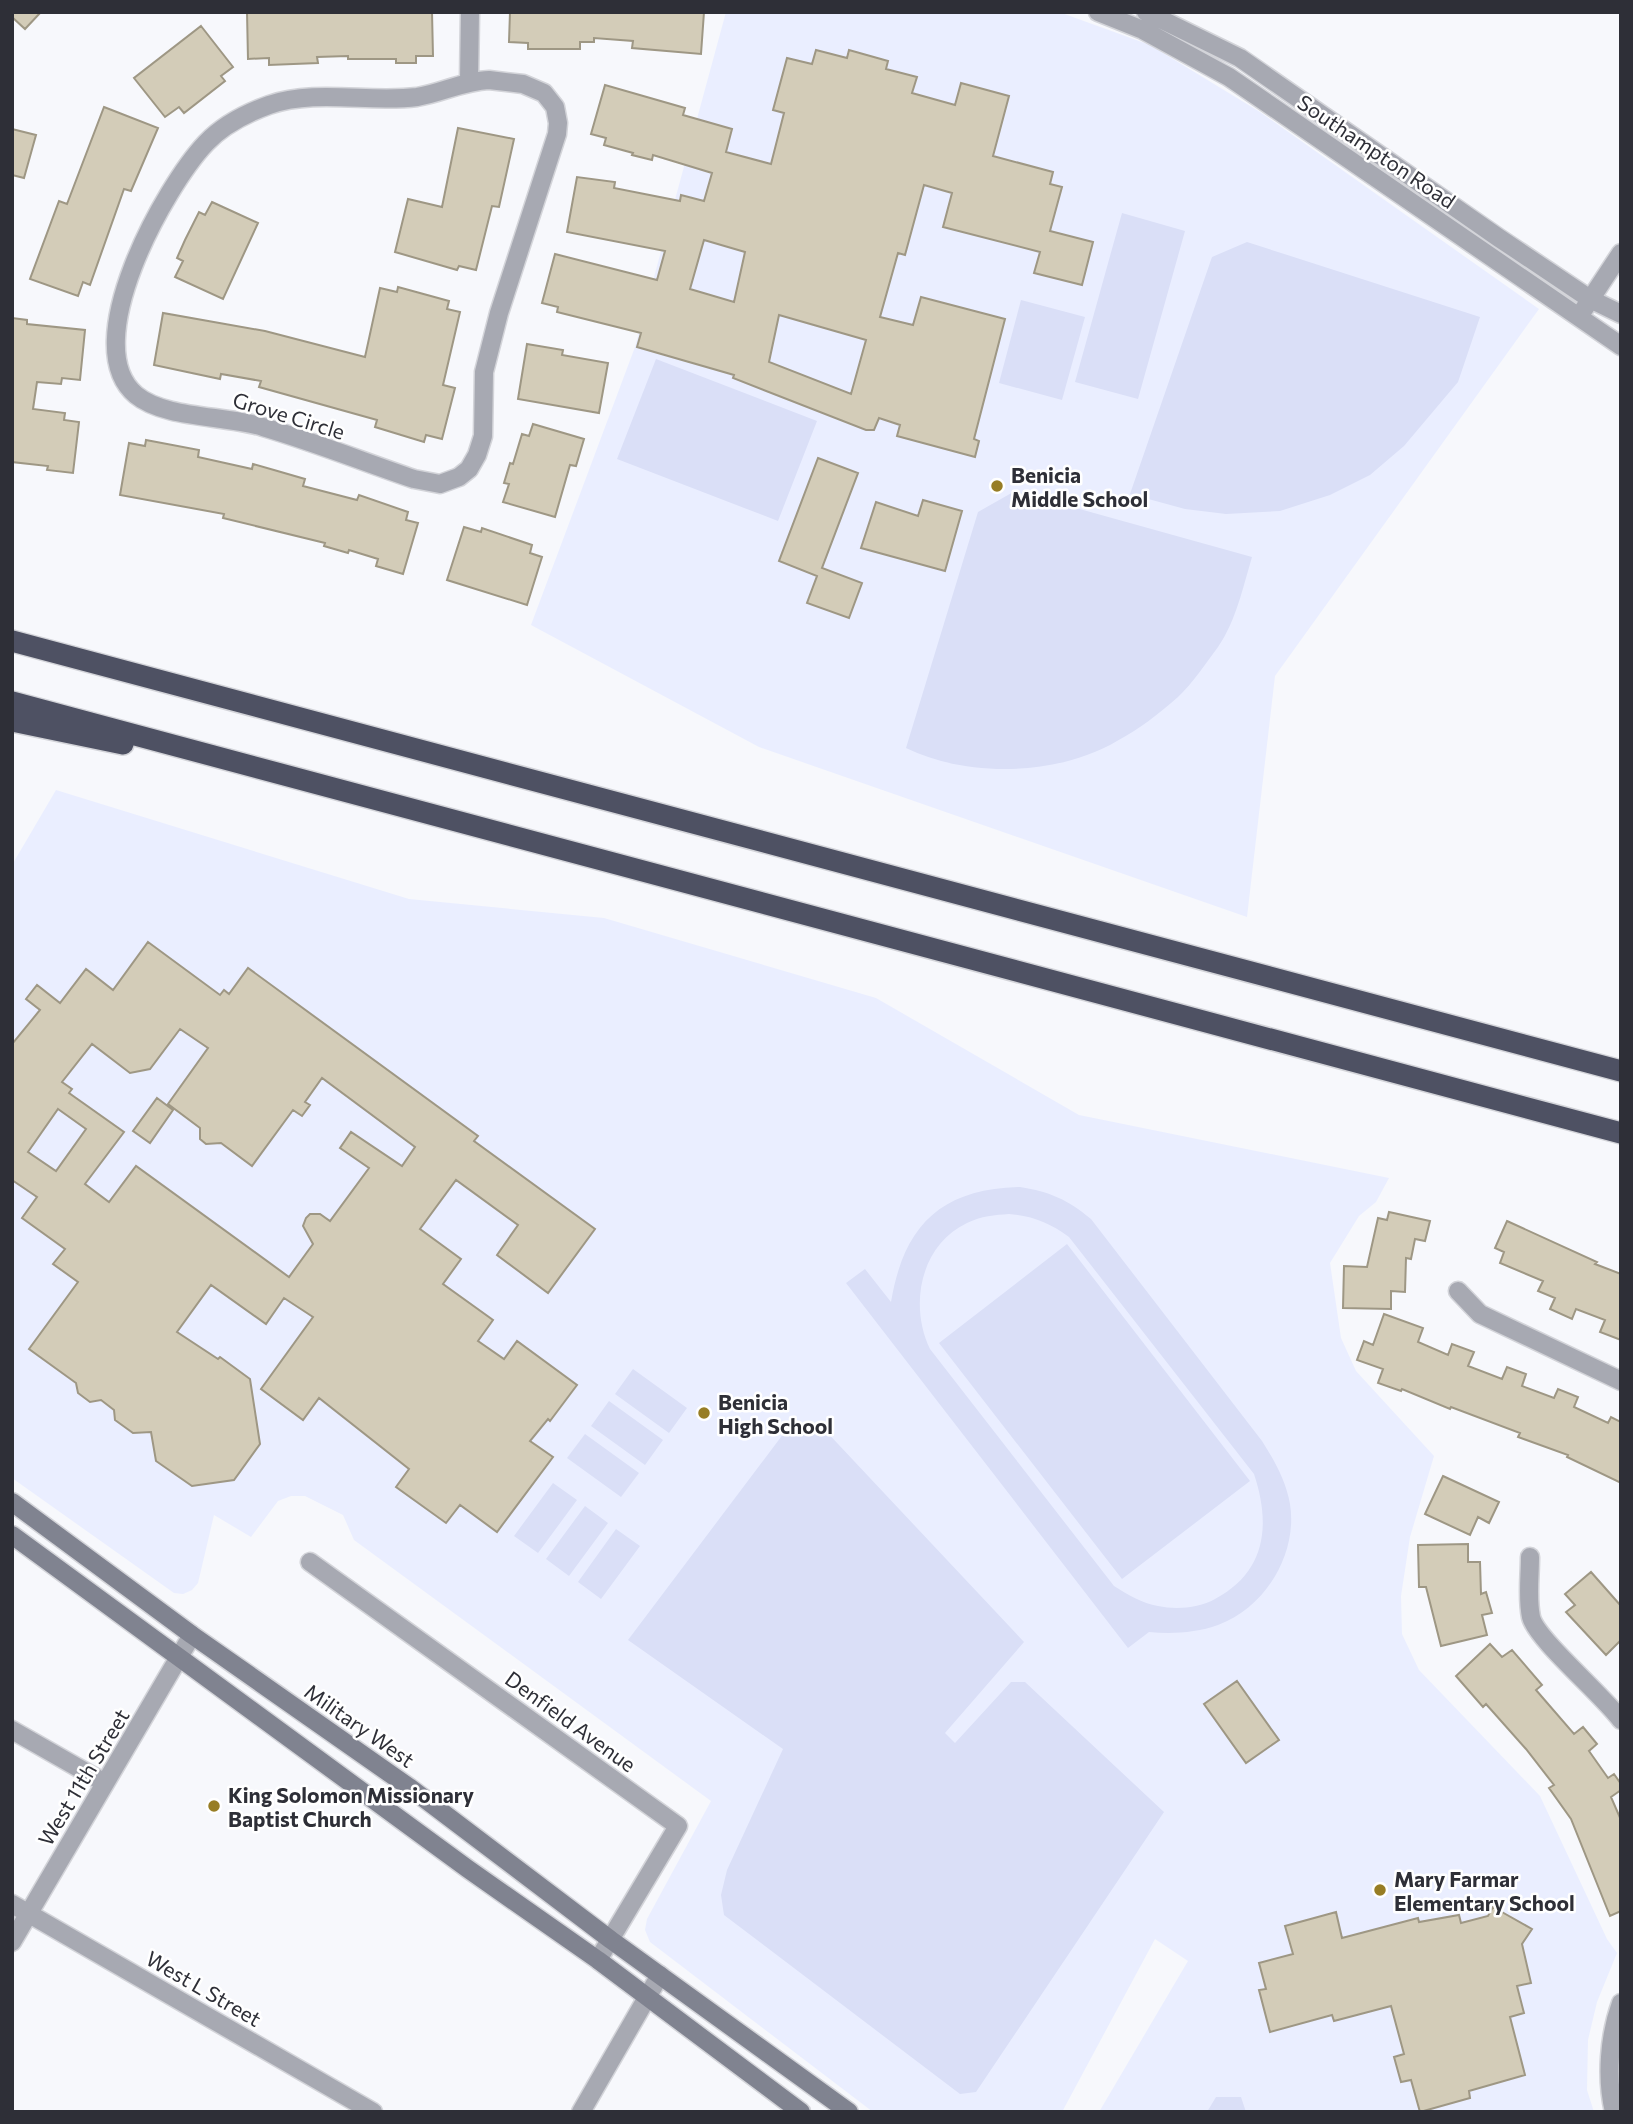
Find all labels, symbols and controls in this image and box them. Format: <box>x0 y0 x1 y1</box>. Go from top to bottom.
street label: Southampton Road <box>1293 89 1461 213</box>
street label: Grove Circle <box>230 386 348 444</box>
place label: Benicia Middle School <box>1011 462 1148 511</box>
marker: Benicia Middle School <box>989 478 1005 494</box>
place label: Benicia High School <box>718 1389 833 1438</box>
marker: Benicia High School <box>696 1405 712 1421</box>
street label: Denfield Avenue <box>501 1665 641 1777</box>
street label: Military West <box>300 1678 420 1772</box>
street label: West 11th Street <box>32 1704 134 1850</box>
place label: King Solomon Missionary Baptist Church <box>228 1782 475 1831</box>
marker: King Solomon Missionary Baptist Church <box>206 1798 222 1814</box>
place label: Mary Farmar Elementary School <box>1394 1866 1575 1915</box>
marker: Mary Farmar Elementary School <box>1372 1882 1388 1898</box>
street label: West L Street <box>142 1945 266 2031</box>

